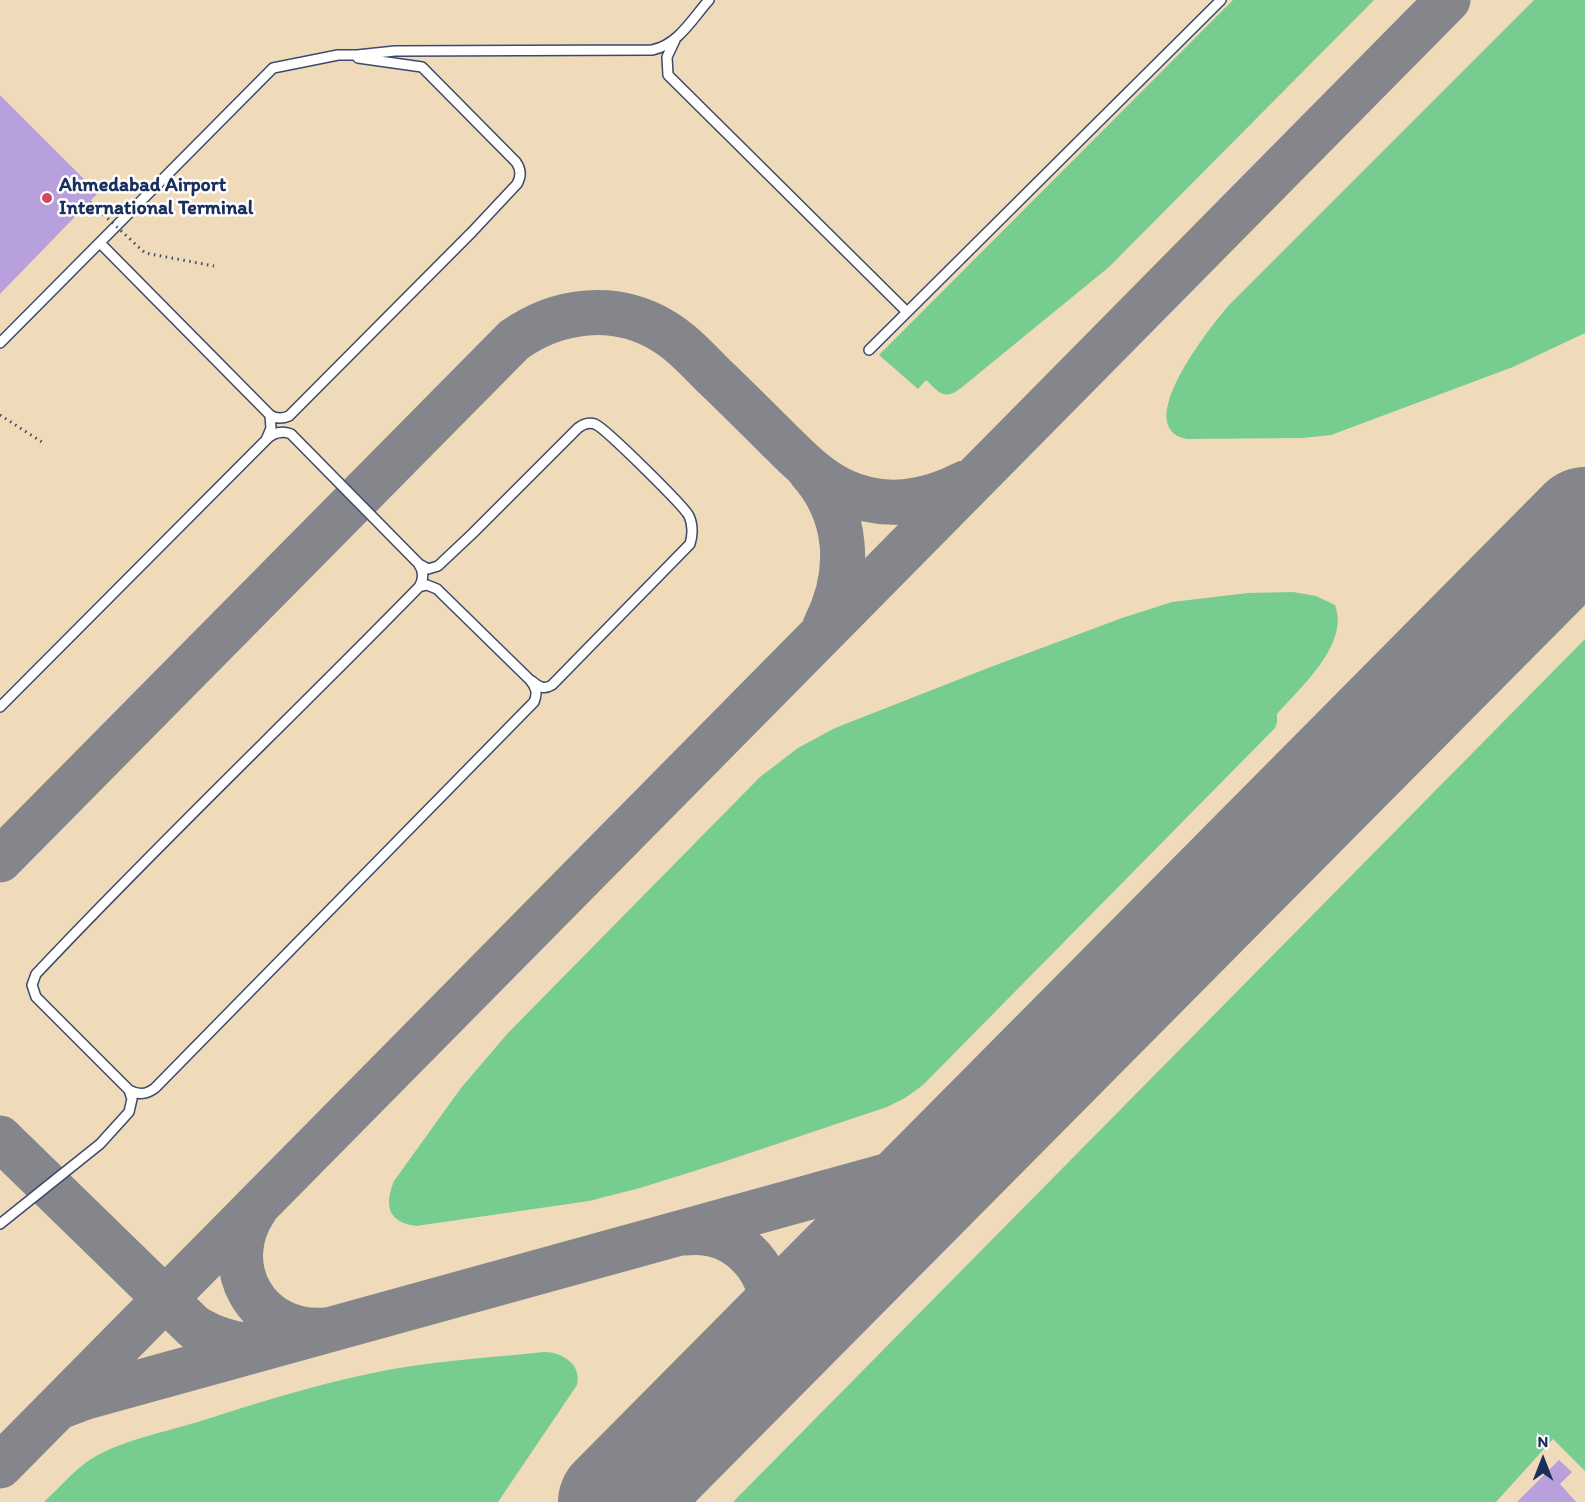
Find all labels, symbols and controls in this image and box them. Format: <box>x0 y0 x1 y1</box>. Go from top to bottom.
place label: Ahmedabad Airport International Terminal <box>59 174 253 221</box>
marker: Ahmedabad Airport International Terminal <box>40 191 54 205</box>
north arrow <box>1513 1430 1573 1490</box>
text: N <box>1538 1432 1548 1451</box>

